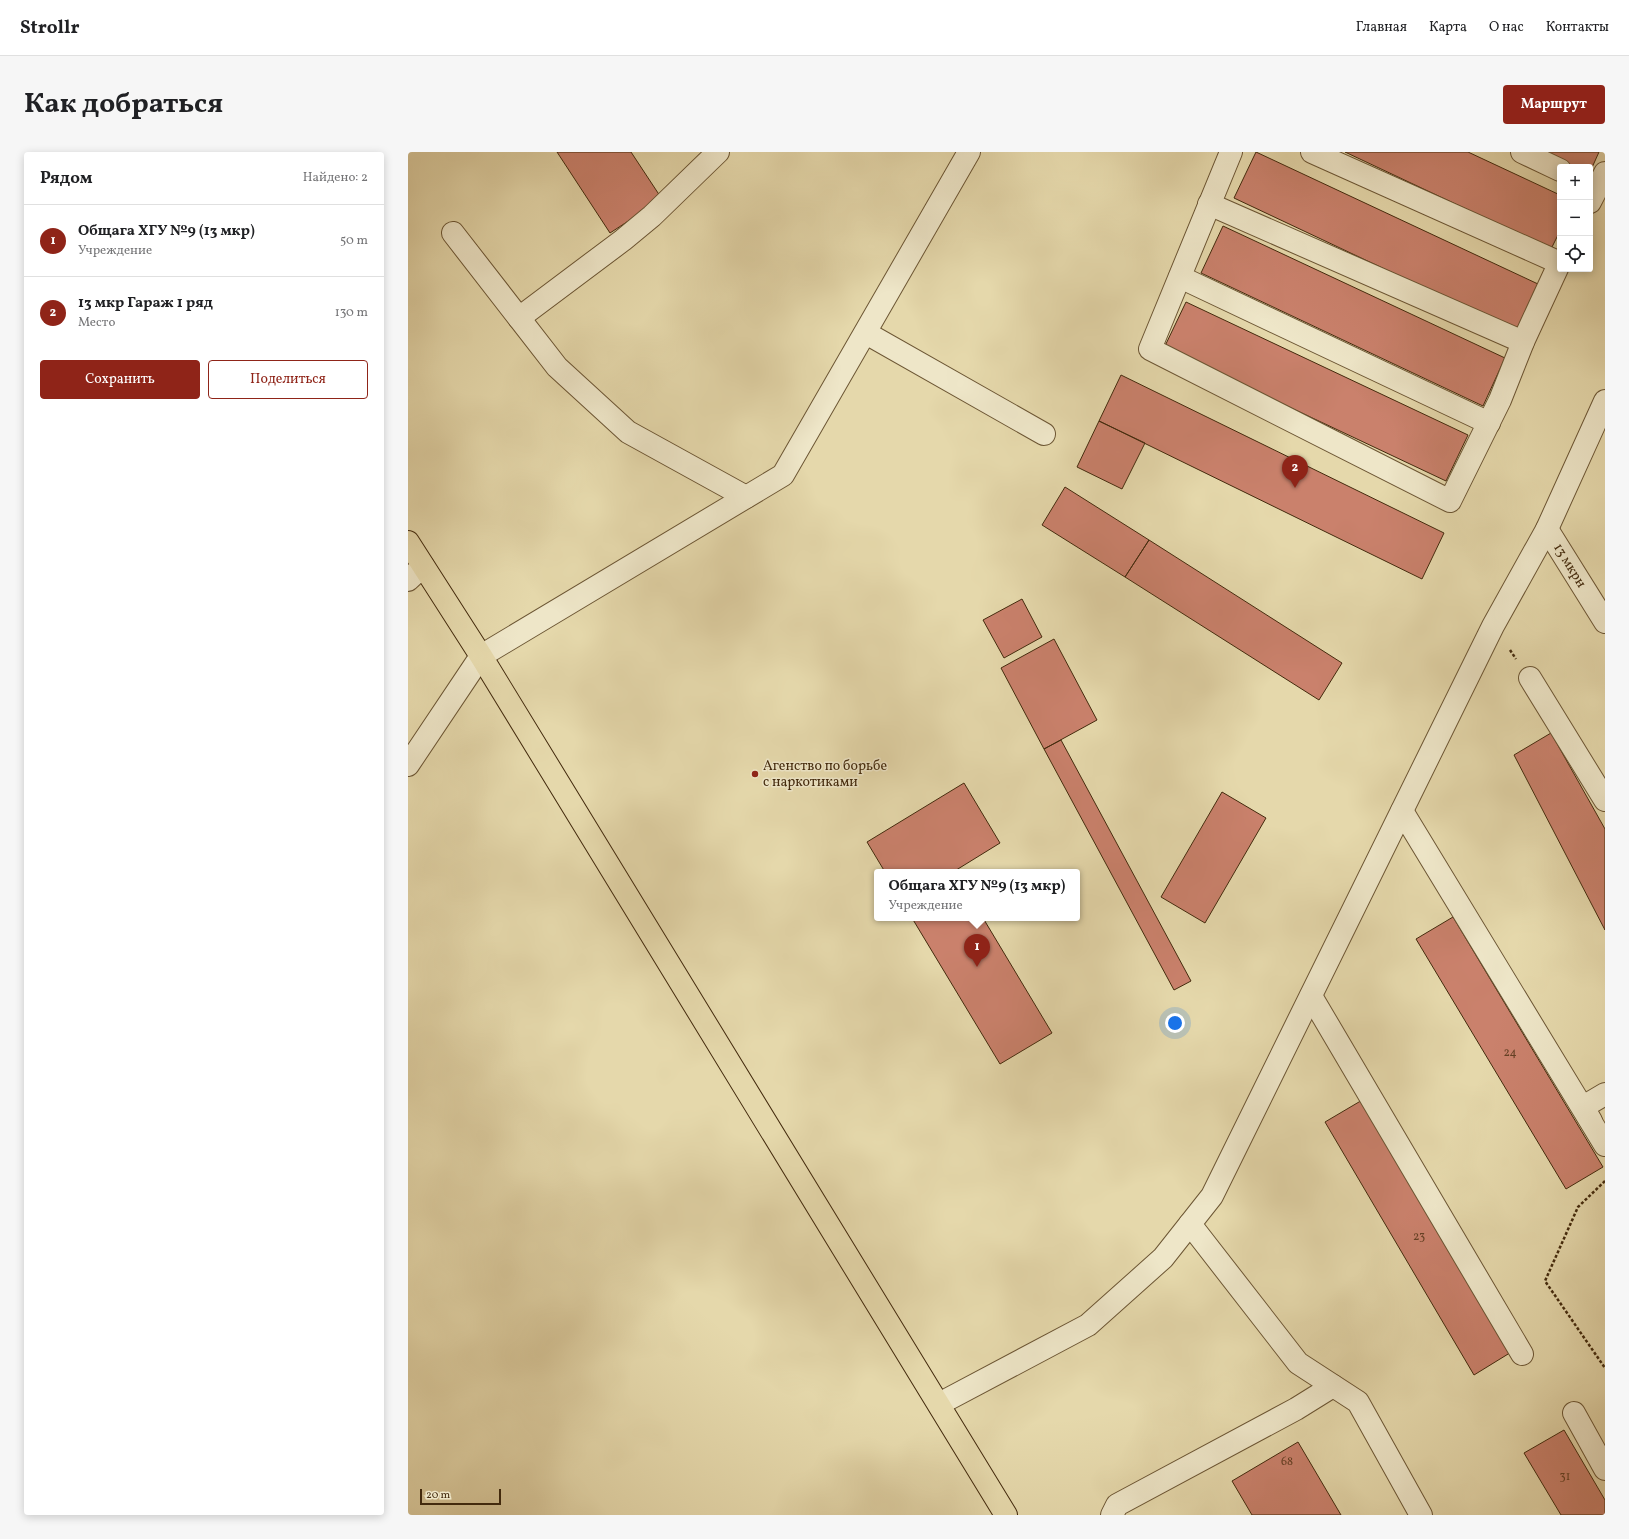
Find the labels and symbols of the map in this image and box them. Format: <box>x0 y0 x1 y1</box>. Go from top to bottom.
pin: 2 <box>1282 455 1308 488</box>
street label: 13 мкрн <box>1549 540 1591 592</box>
place label: Агенство по борьбе с наркотиками <box>763 757 887 792</box>
marker: Агенство по борьбе с наркотиками <box>750 769 760 779</box>
pin: 1 <box>964 934 990 967</box>
your location <box>1165 1013 1185 1033</box>
house number: 24 <box>1503 1045 1517 1061</box>
house number: 23 <box>1413 1229 1425 1245</box>
house number: 68 <box>1281 1454 1293 1470</box>
house number: 31 <box>1560 1469 1570 1485</box>
scale bar <box>420 1487 501 1506</box>

